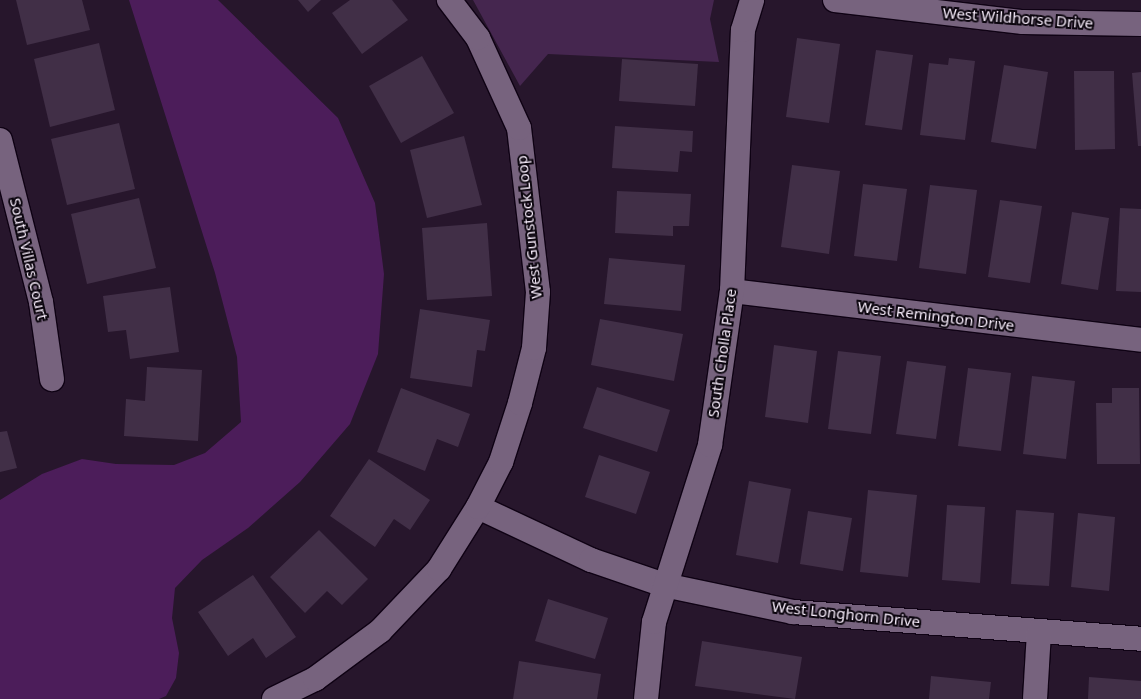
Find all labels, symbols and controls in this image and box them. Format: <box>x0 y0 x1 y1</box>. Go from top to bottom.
street label: West Wildhorse Drive <box>942 4 1094 32</box>
street label: West Gunstock Loop <box>513 154 545 300</box>
street label: South Villas Court <box>6 196 52 322</box>
street label: South Cholla Place <box>704 287 740 419</box>
street label: West Remington Drive <box>857 297 1015 335</box>
street label: West Longhorn Drive <box>771 597 921 631</box>

